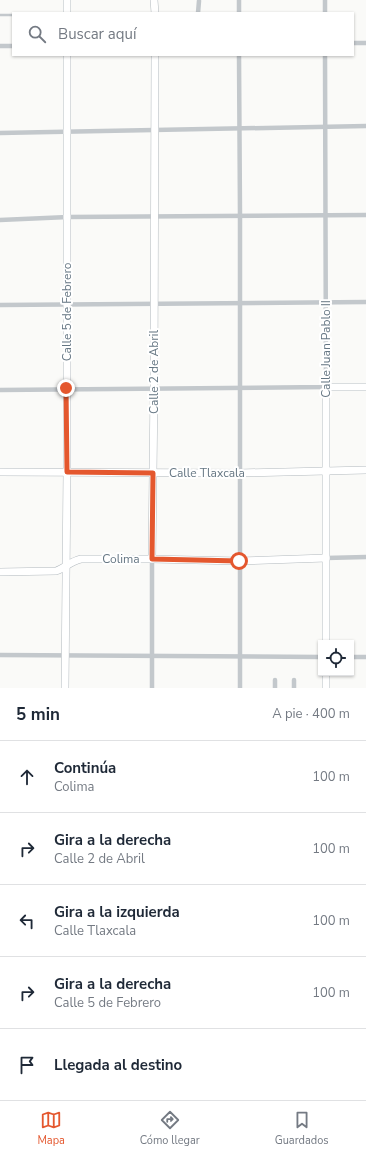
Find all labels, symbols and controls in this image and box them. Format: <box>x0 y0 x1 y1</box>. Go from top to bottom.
search box <box>12 12 354 56</box>
icon: search <box>26 23 48 45</box>
text: Buscar aquí <box>58 24 136 44</box>
street label: Calle 5 de Febrero <box>59 262 75 361</box>
street label: Calle Juan Pablo II <box>318 300 334 398</box>
street label: Calle 2 de Abril <box>146 330 162 414</box>
route end <box>57 379 75 397</box>
street label: Calle Tlaxcala <box>169 465 245 481</box>
street label: Colima <box>102 551 140 567</box>
route start <box>230 552 248 570</box>
map controls <box>318 640 354 676</box>
button: locate <box>318 640 354 676</box>
text: 5 min <box>16 703 60 726</box>
text: A pie · 400 m <box>272 705 350 723</box>
text: Continúa <box>54 758 116 778</box>
icon: ahead <box>16 766 38 788</box>
text: 100 m <box>312 768 350 786</box>
text: Colima <box>54 778 94 796</box>
text: Gira a la derecha <box>54 830 171 850</box>
icon: right <box>16 838 38 860</box>
text: 100 m <box>312 840 350 858</box>
text: Calle 2 de Abril <box>54 850 145 868</box>
text: Gira a la izquierda <box>54 902 180 922</box>
icon: left <box>16 910 38 932</box>
text: 100 m <box>312 912 350 930</box>
text: Calle Tlaxcala <box>54 922 136 940</box>
text: Gira a la derecha <box>54 974 171 994</box>
icon: right <box>16 982 38 1004</box>
text: 100 m <box>312 984 350 1002</box>
text: Calle 5 de Febrero <box>54 994 161 1012</box>
icon: arrive <box>16 1054 38 1076</box>
text: Llegada al destino <box>54 1055 182 1075</box>
tab: Mapa <box>37 1109 65 1148</box>
tab: Cómo llegar <box>140 1109 200 1148</box>
tab: Guardados <box>275 1109 329 1148</box>

